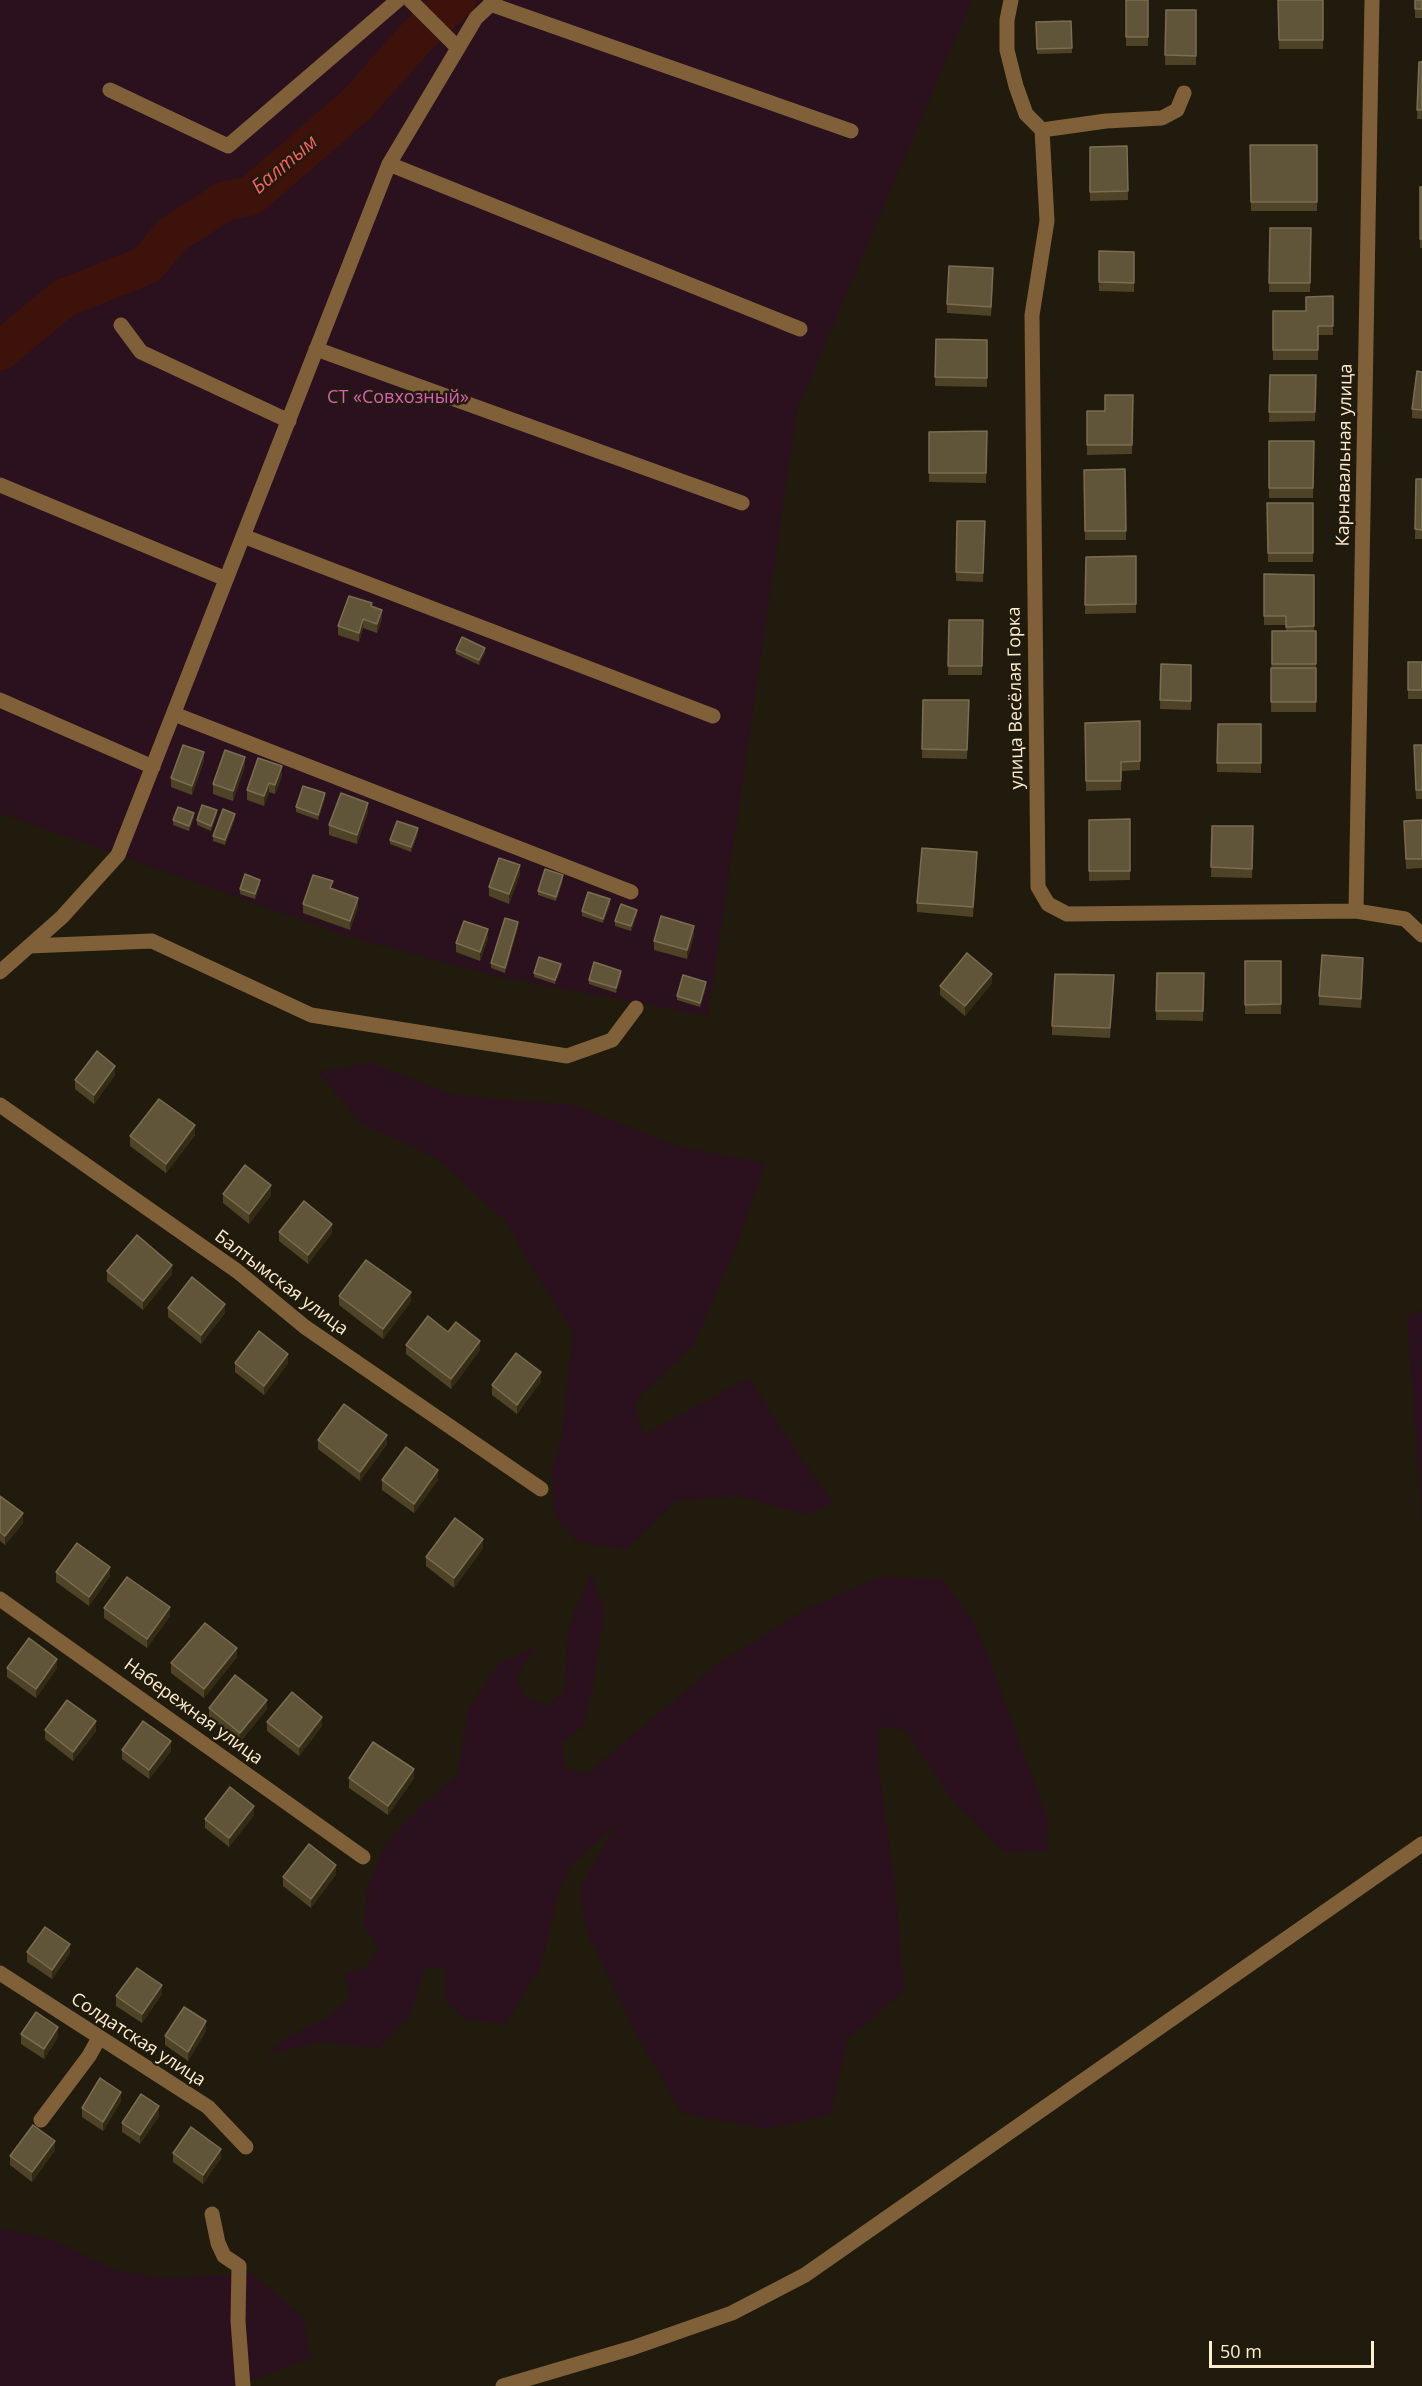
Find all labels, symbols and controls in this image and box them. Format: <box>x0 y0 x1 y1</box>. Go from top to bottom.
water label: Балтым <box>247 130 323 200</box>
street label: Карнавальная улица <box>1333 363 1357 547</box>
park label: СТ «Совхозный» <box>327 387 469 409</box>
street label: улица Весёлая Горка <box>1004 607 1028 789</box>
street label: Балтымская улица <box>210 1226 352 1340</box>
street label: Набережная улица <box>119 1654 267 1770</box>
street label: Солдатская улица <box>67 1988 209 2092</box>
scale bar <box>1212 2329 1377 2367</box>
text: 50 m <box>1220 2339 1262 2363</box>

